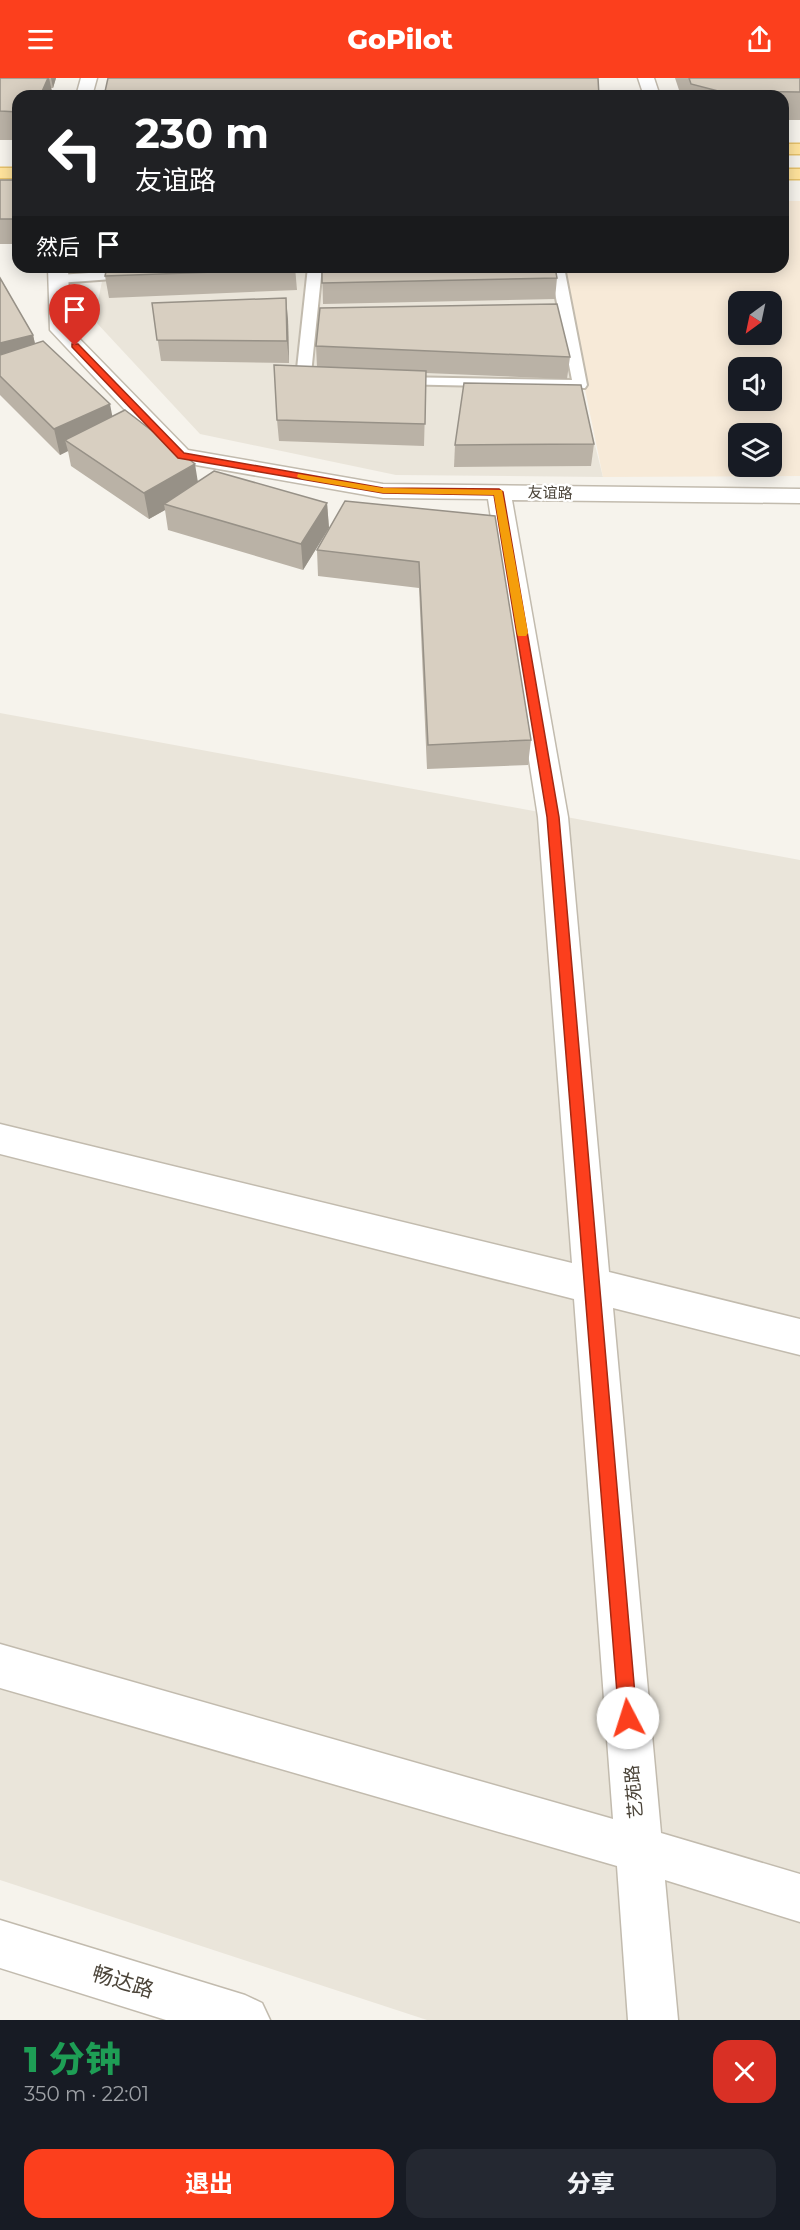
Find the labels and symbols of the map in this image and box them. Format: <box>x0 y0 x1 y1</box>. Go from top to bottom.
pin <box>49 284 100 346</box>
north arrow <box>728 291 782 345</box>
street label: 友谊路 <box>527 483 573 502</box>
position arrow <box>596 1686 660 1750</box>
street label: 艺苑路 <box>621 1764 647 1820</box>
street label: 畅达路 <box>89 1960 157 2003</box>

